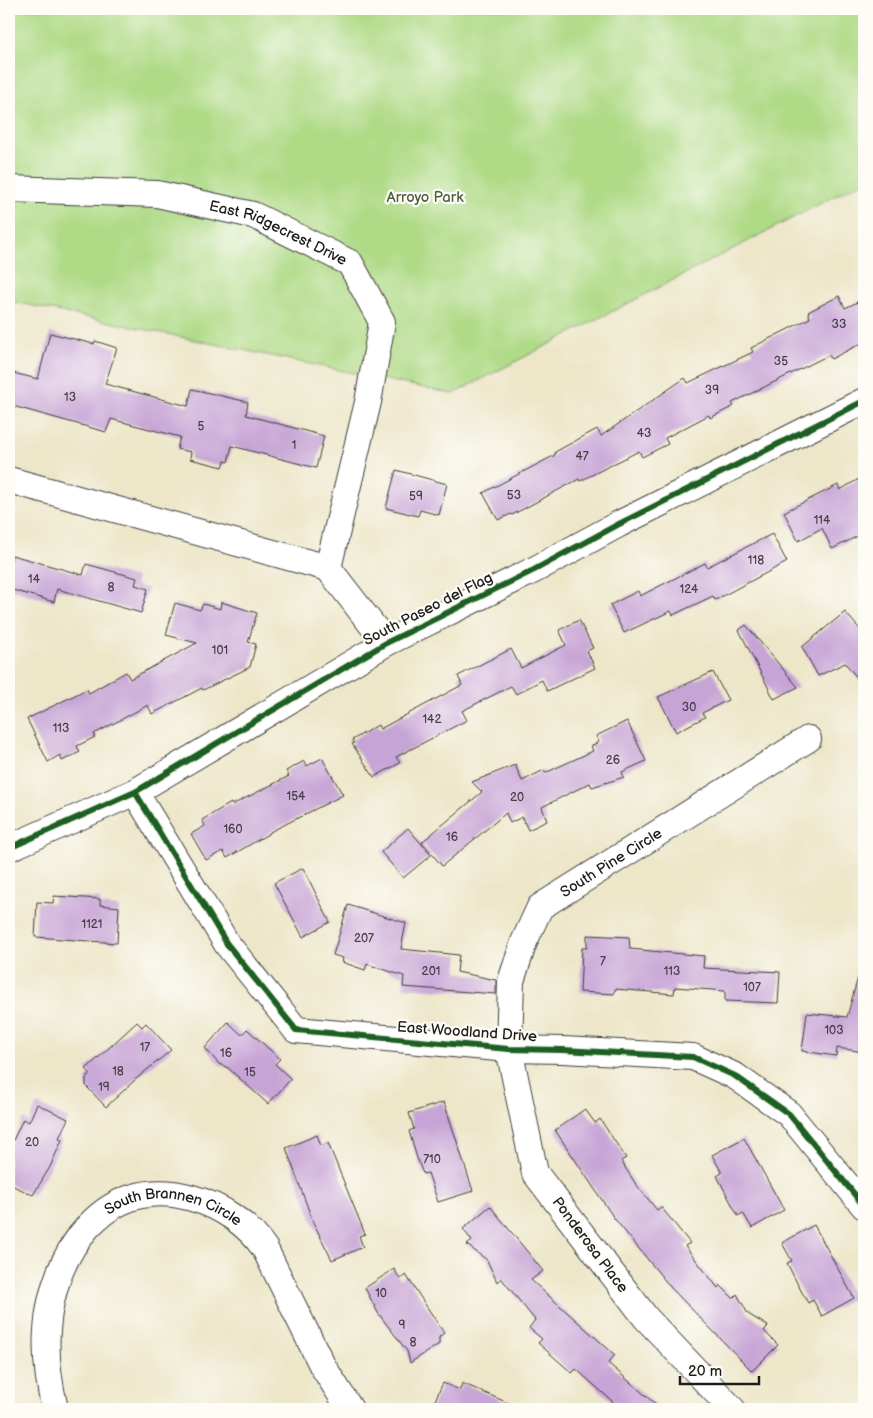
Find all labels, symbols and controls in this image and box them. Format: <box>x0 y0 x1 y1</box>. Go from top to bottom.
park label: Arroyo Park <box>386 188 464 207</box>
street label: East Ridgecrest Drive <box>207 196 350 270</box>
house number: 33 <box>832 317 846 332</box>
house number: 35 <box>774 354 788 369</box>
house number: 39 <box>705 383 719 398</box>
house number: 13 <box>64 390 76 405</box>
house number: 5 <box>198 419 205 434</box>
house number: 43 <box>637 426 651 441</box>
house number: 1 <box>292 438 296 453</box>
house number: 47 <box>575 449 589 464</box>
house number: 53 <box>507 488 521 503</box>
house number: 59 <box>409 489 423 504</box>
house number: 114 <box>814 513 831 528</box>
house number: 118 <box>748 553 764 568</box>
street label: South Paseo del Flag <box>360 568 496 650</box>
house number: 14 <box>28 572 41 587</box>
house number: 8 <box>108 580 115 595</box>
house number: 124 <box>680 582 699 597</box>
house number: 101 <box>212 643 228 658</box>
house number: 30 <box>682 700 696 715</box>
house number: 142 <box>422 712 442 727</box>
house number: 113 <box>53 721 69 736</box>
house number: 26 <box>606 753 620 768</box>
house number: 154 <box>287 789 306 804</box>
house number: 20 <box>510 790 524 805</box>
house number: 160 <box>223 822 243 837</box>
street label: South Pine Circle <box>557 823 666 901</box>
house number: 16 <box>446 830 458 845</box>
house number: 1121 <box>82 917 102 932</box>
house number: 207 <box>354 931 374 946</box>
house number: 7 <box>600 954 606 969</box>
house number: 201 <box>422 964 440 979</box>
house number: 113 <box>664 964 680 979</box>
house number: 107 <box>743 980 761 995</box>
street label: East Woodland Drive <box>396 1018 538 1046</box>
house number: 103 <box>824 1023 844 1038</box>
house number: 17 <box>140 1040 150 1055</box>
house number: 16 <box>220 1046 232 1061</box>
house number: 18 <box>112 1064 124 1079</box>
house number: 15 <box>244 1065 256 1080</box>
house number: 19 <box>98 1080 110 1095</box>
house number: 20 <box>25 1135 39 1150</box>
house number: 710 <box>423 1152 441 1167</box>
street label: South Brannen Circle <box>101 1184 246 1230</box>
street label: Ponderosa Place <box>548 1193 632 1297</box>
house number: 10 <box>375 1286 387 1301</box>
house number: 9 <box>399 1318 406 1333</box>
house number: 8 <box>410 1335 417 1350</box>
scale bar <box>680 1353 759 1385</box>
text: 20 m <box>688 1362 722 1381</box>

